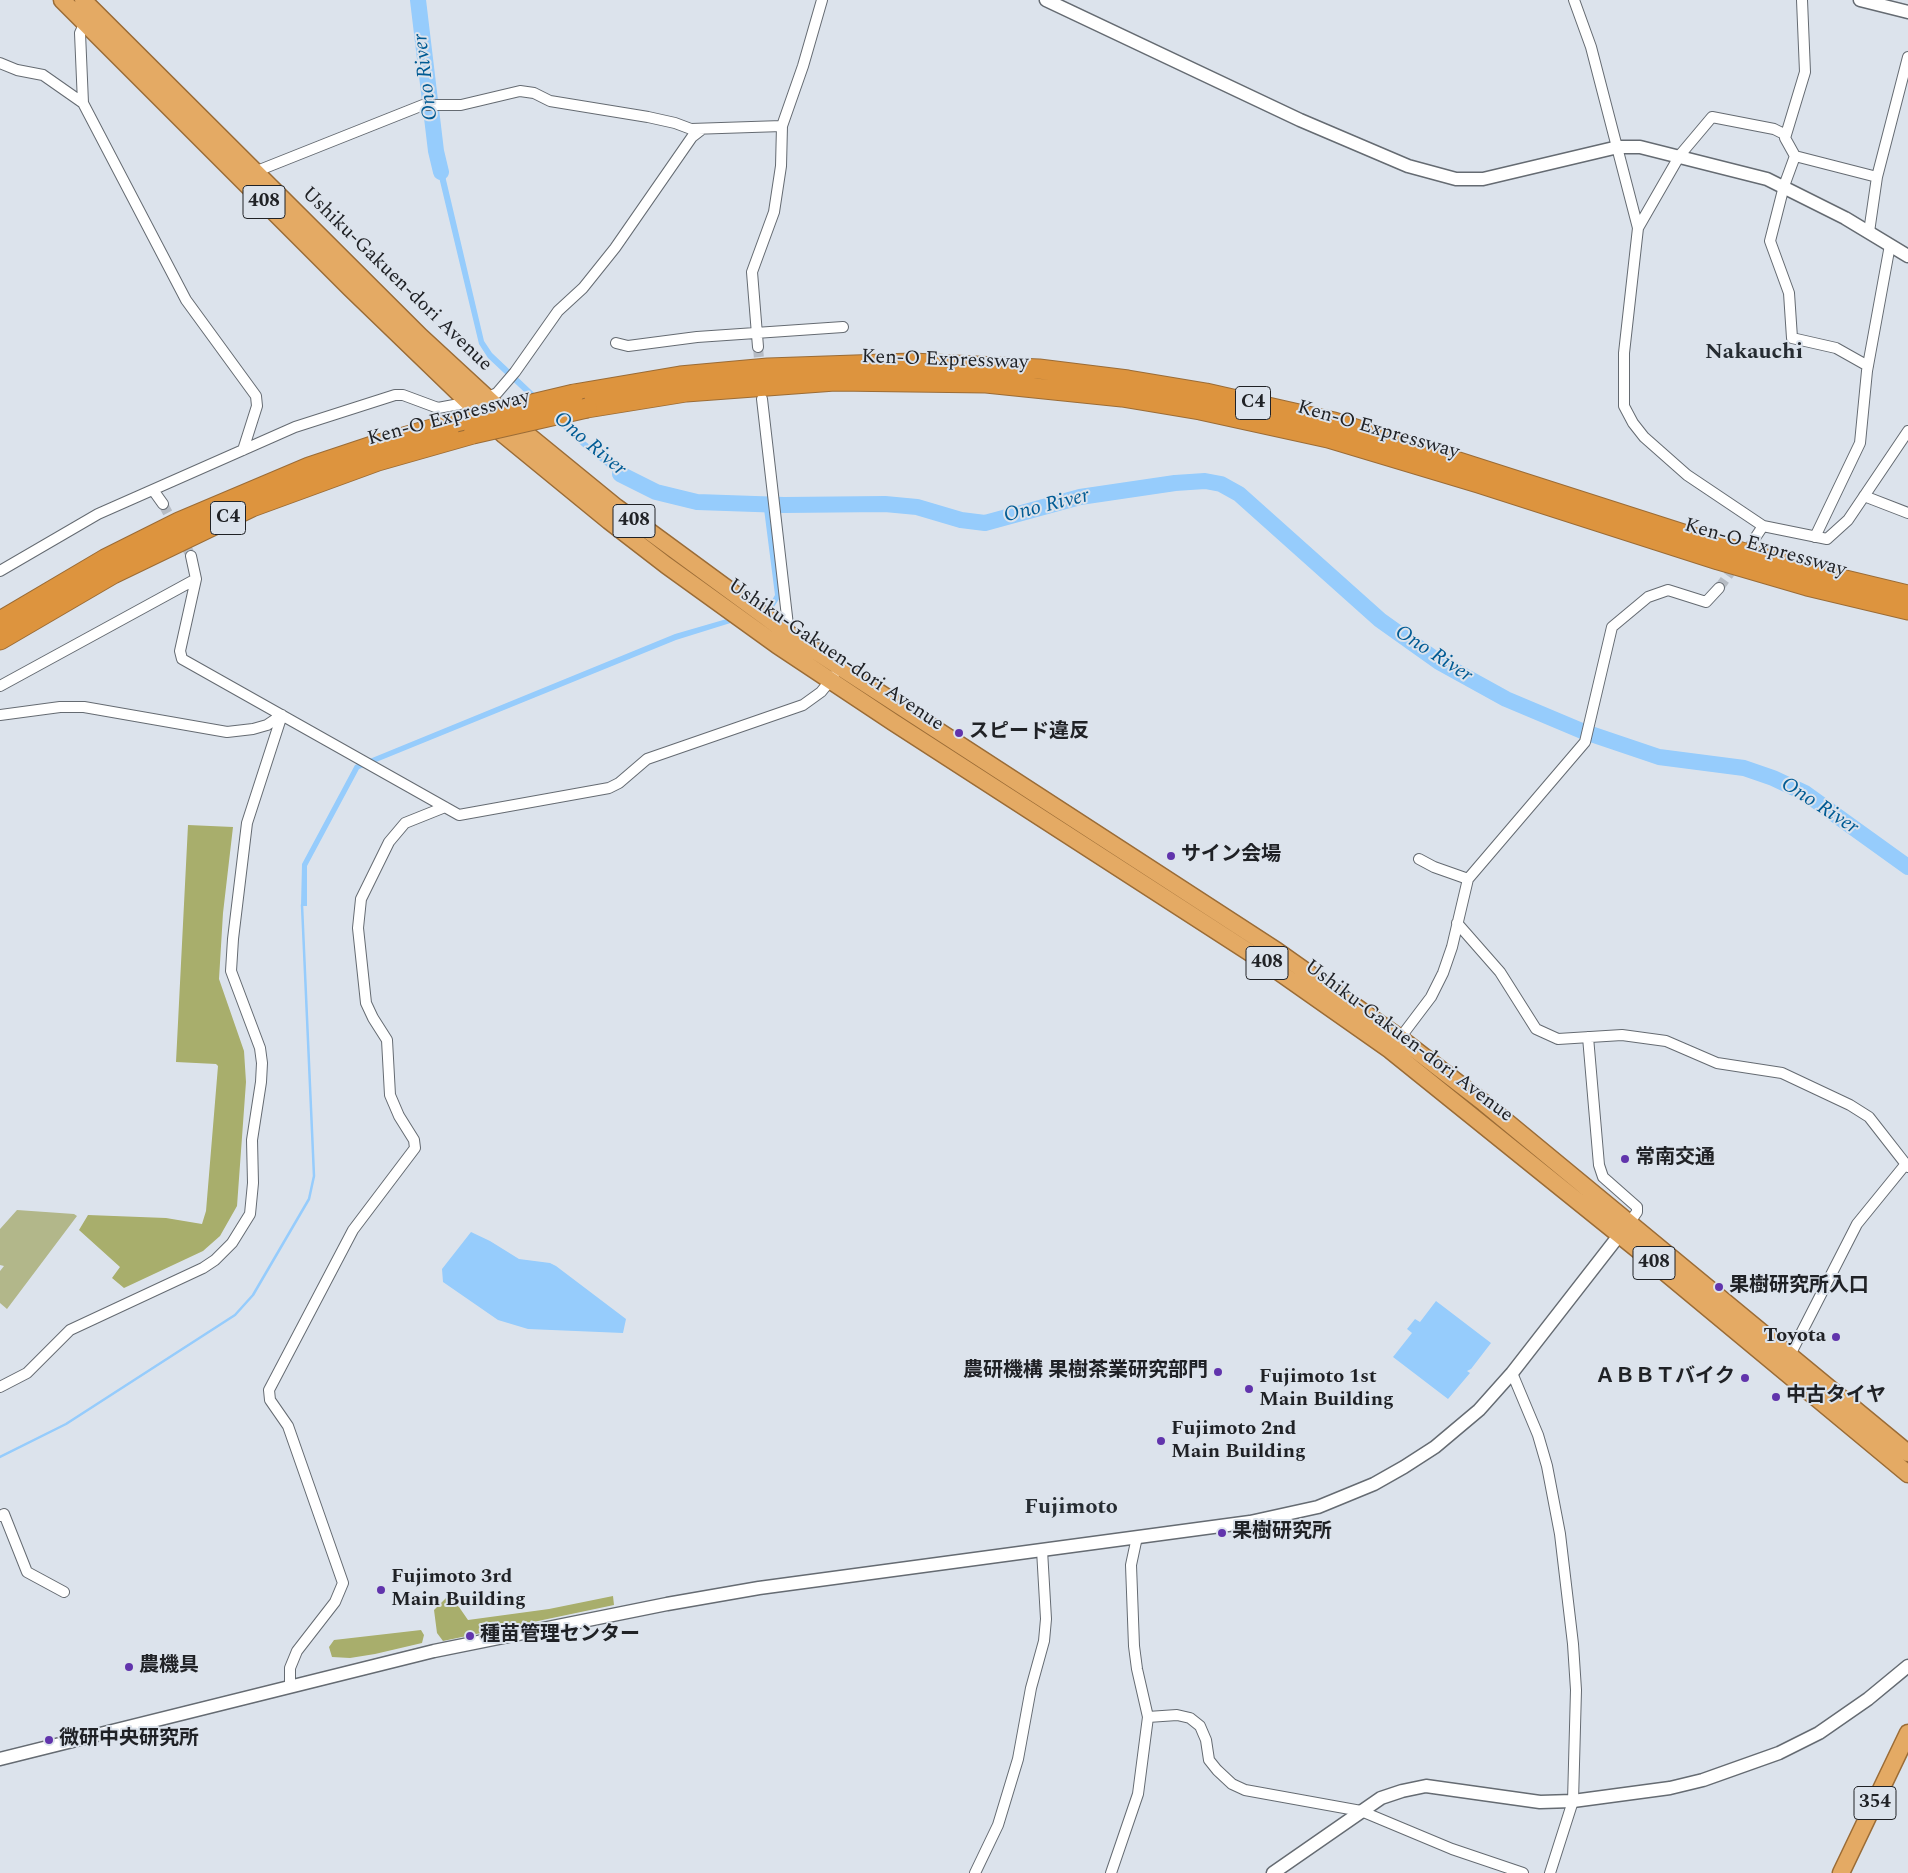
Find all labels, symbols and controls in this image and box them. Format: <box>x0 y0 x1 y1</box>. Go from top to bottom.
water label: Ono River <box>409 32 445 122</box>
street label: Ushiku-Gakuen-dori Avenue <box>296 183 496 377</box>
road number: 408 <box>243 186 285 218</box>
district label: Nakauchi <box>1705 341 1803 367</box>
street label: Ken-O Expressway <box>861 346 1029 376</box>
street label: Ken-O Expressway <box>365 386 533 452</box>
road number: C4 <box>1236 386 1270 419</box>
street label: Ken-O Expressway <box>1294 396 1462 466</box>
water label: Ono River <box>547 407 631 483</box>
water label: Ono River <box>1002 484 1092 530</box>
road number: C4 <box>210 502 246 534</box>
road number: 408 <box>613 504 655 538</box>
street label: Ken-O Expressway <box>1681 514 1849 584</box>
street label: Ushiku-Gakuen-dori Avenue <box>722 575 948 737</box>
water label: Ono River <box>1389 621 1477 689</box>
place label: スピード違反 <box>969 721 1089 745</box>
marker: スピード違反 <box>953 727 965 739</box>
water label: Ono River <box>1775 773 1863 841</box>
place label: サイン会場 <box>1181 844 1281 868</box>
marker: サイン会場 <box>1165 850 1177 862</box>
road number: 408 <box>1246 946 1288 980</box>
street label: Ushiku-Gakuen-dori Avenue <box>1299 956 1517 1128</box>
place label: 常南交通 <box>1635 1147 1715 1171</box>
marker: 常南交通 <box>1619 1153 1631 1165</box>
road number: 408 <box>1633 1246 1675 1280</box>
place label: 果樹研究所入口 <box>1729 1275 1869 1299</box>
marker: 果樹研究所入口 <box>1713 1281 1725 1293</box>
place label: Toyota <box>1763 1325 1826 1349</box>
marker: Toyota <box>1830 1331 1842 1343</box>
place label: 農研機構 果樹茶業研究部門 <box>963 1360 1208 1384</box>
marker: 農研機構 果樹茶業研究部門 <box>1212 1366 1224 1378</box>
place label: Fujimoto 1st Main Building <box>1259 1366 1394 1413</box>
place label: ＡＢＢＴバイク <box>1595 1366 1735 1390</box>
marker: ＡＢＢＴバイク <box>1739 1372 1751 1384</box>
marker: Fujimoto 1st Main Building <box>1243 1383 1255 1395</box>
place label: 中古タイヤ <box>1786 1385 1886 1409</box>
marker: 中古タイヤ <box>1770 1391 1782 1403</box>
place label: Fujimoto 2nd Main Building <box>1171 1418 1306 1465</box>
marker: Fujimoto 2nd Main Building <box>1155 1435 1167 1447</box>
district label: Fujimoto <box>1024 1496 1118 1522</box>
place label: 果樹研究所 <box>1232 1521 1332 1545</box>
marker: 果樹研究所 <box>1216 1527 1228 1539</box>
place label: Fujimoto 3rd Main Building <box>391 1566 526 1613</box>
marker: Fujimoto 3rd Main Building <box>375 1584 387 1596</box>
place label: 種苗管理センター <box>480 1624 640 1648</box>
marker: 種苗管理センター <box>464 1630 476 1642</box>
place label: 農機具 <box>139 1655 199 1679</box>
marker: 農機具 <box>123 1661 135 1673</box>
place label: 微研中央研究所 <box>59 1728 199 1752</box>
marker: 微研中央研究所 <box>43 1734 55 1746</box>
road number: 354 <box>1854 1786 1896 1820</box>

